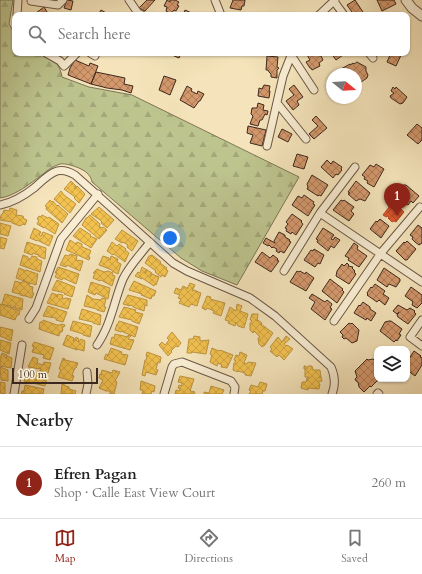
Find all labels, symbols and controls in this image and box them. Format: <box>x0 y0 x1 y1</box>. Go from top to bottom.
search box <box>12 12 410 56</box>
icon: search <box>26 23 48 45</box>
text: Search here <box>58 24 131 44</box>
north arrow <box>326 68 362 104</box>
pin: 1 <box>384 183 410 216</box>
your location <box>160 228 180 248</box>
map controls <box>374 346 410 382</box>
button: layers <box>374 346 410 382</box>
scale bar <box>12 366 98 385</box>
text: 100 m <box>18 367 47 382</box>
text: Nearby <box>16 409 73 432</box>
text: Efren Pagan <box>54 464 137 484</box>
text: 1 <box>26 474 32 492</box>
text: 260 m <box>372 474 406 492</box>
text: Shop · Calle East View Court <box>54 484 215 502</box>
tab: Map <box>54 527 76 566</box>
tab: Directions <box>184 527 233 566</box>
tab: Saved <box>341 527 368 566</box>

